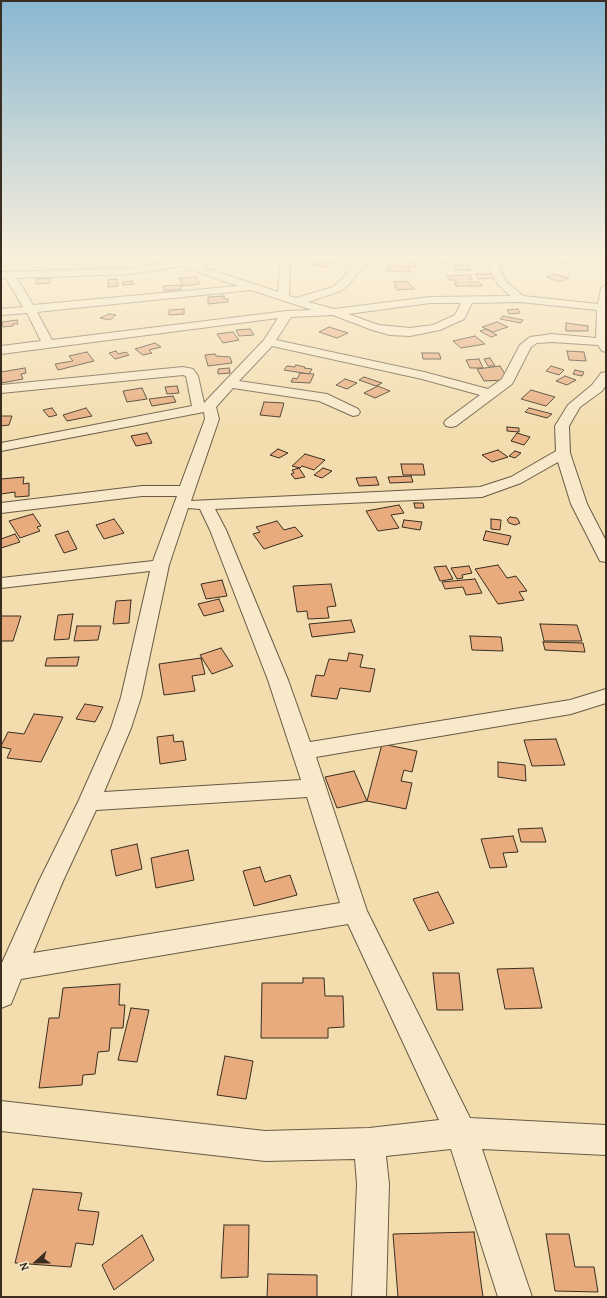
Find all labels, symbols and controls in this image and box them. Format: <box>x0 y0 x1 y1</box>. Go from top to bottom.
north arrow <box>16 1242 56 1282</box>
text: N <box>16 1260 33 1273</box>

